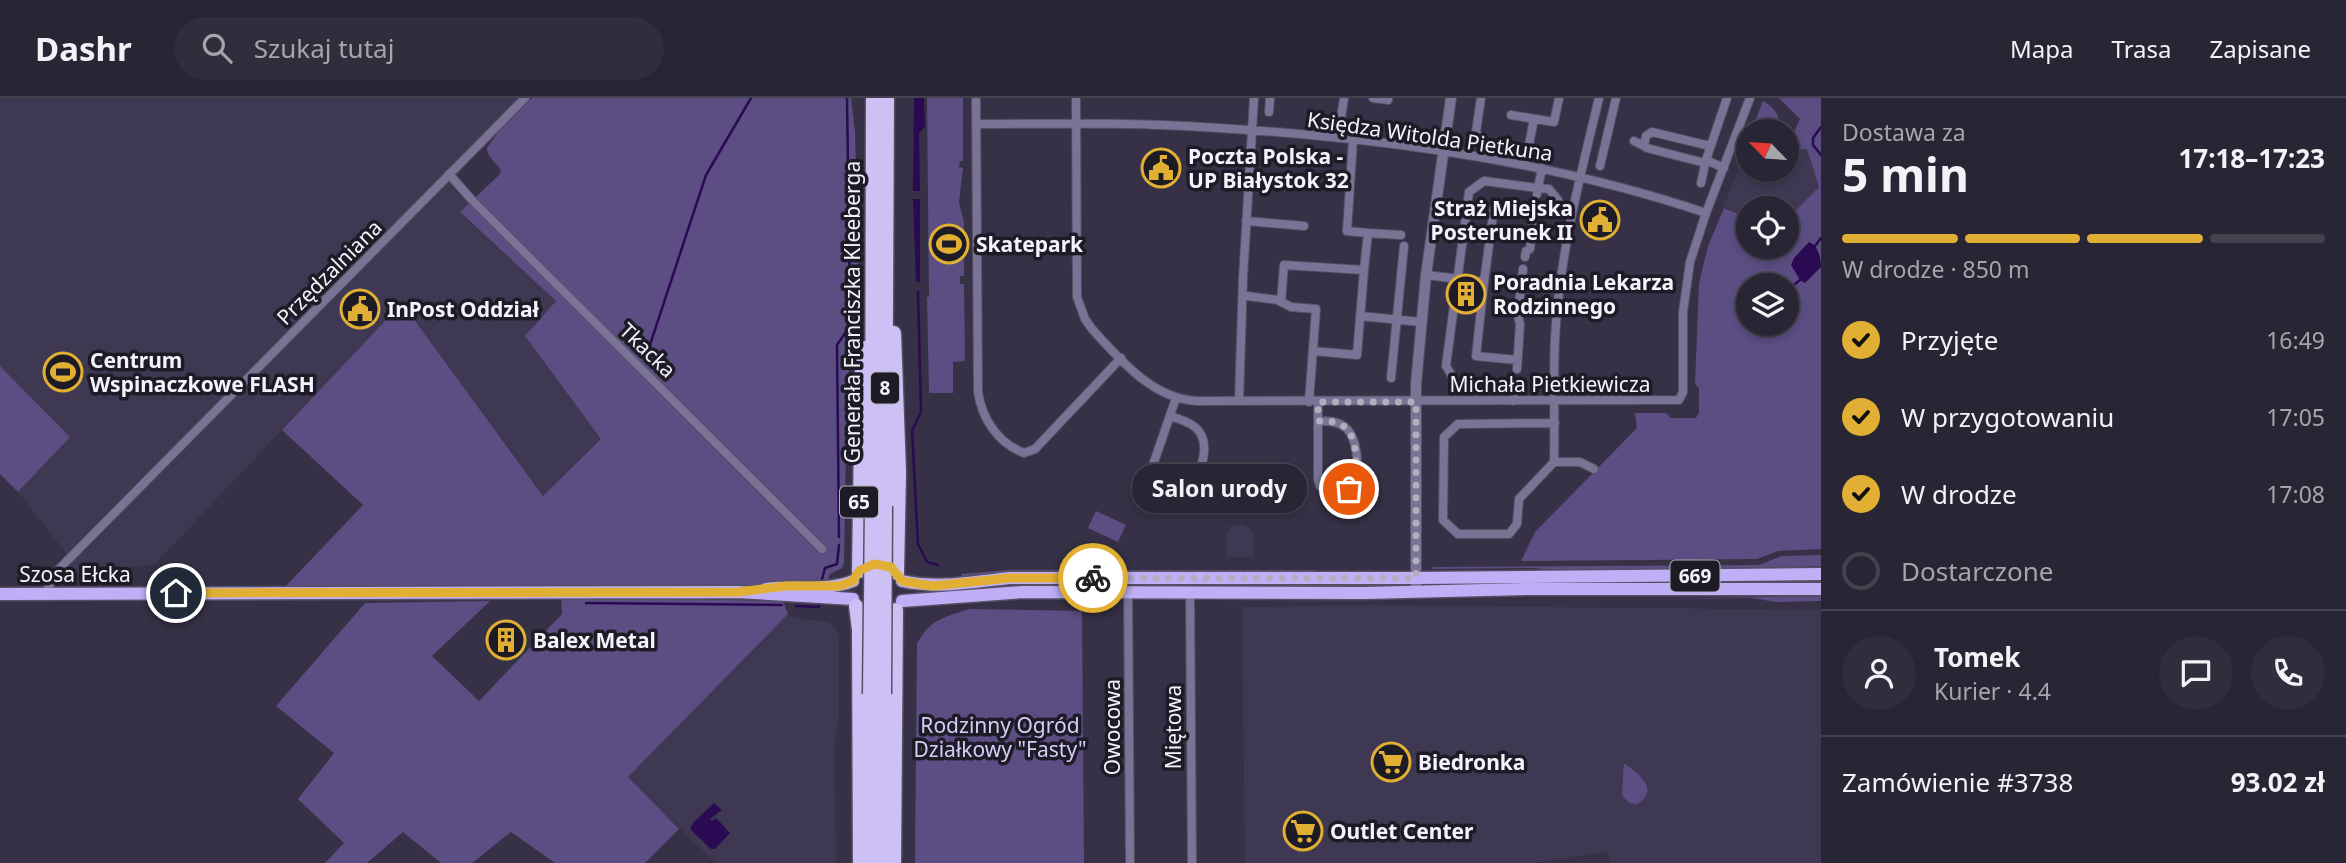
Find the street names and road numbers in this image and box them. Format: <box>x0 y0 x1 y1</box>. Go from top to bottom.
street label: Księdza Witolda Pietkuna <box>1305 105 1555 167</box>
street label: Generała Franciszka Kleeberga <box>838 161 866 463</box>
street label: Przędzalniana <box>270 213 388 331</box>
street label: Tkacka <box>614 316 682 384</box>
street label: Michała Pietkiewicza <box>1449 370 1651 398</box>
road number: 8 <box>871 372 899 404</box>
road number: 65 <box>840 486 878 518</box>
street label: Szosa Ełcka <box>19 560 131 588</box>
road number: 669 <box>1670 561 1720 592</box>
street label: Owocowa <box>1098 679 1126 775</box>
street label: Miętowa <box>1159 685 1187 769</box>

